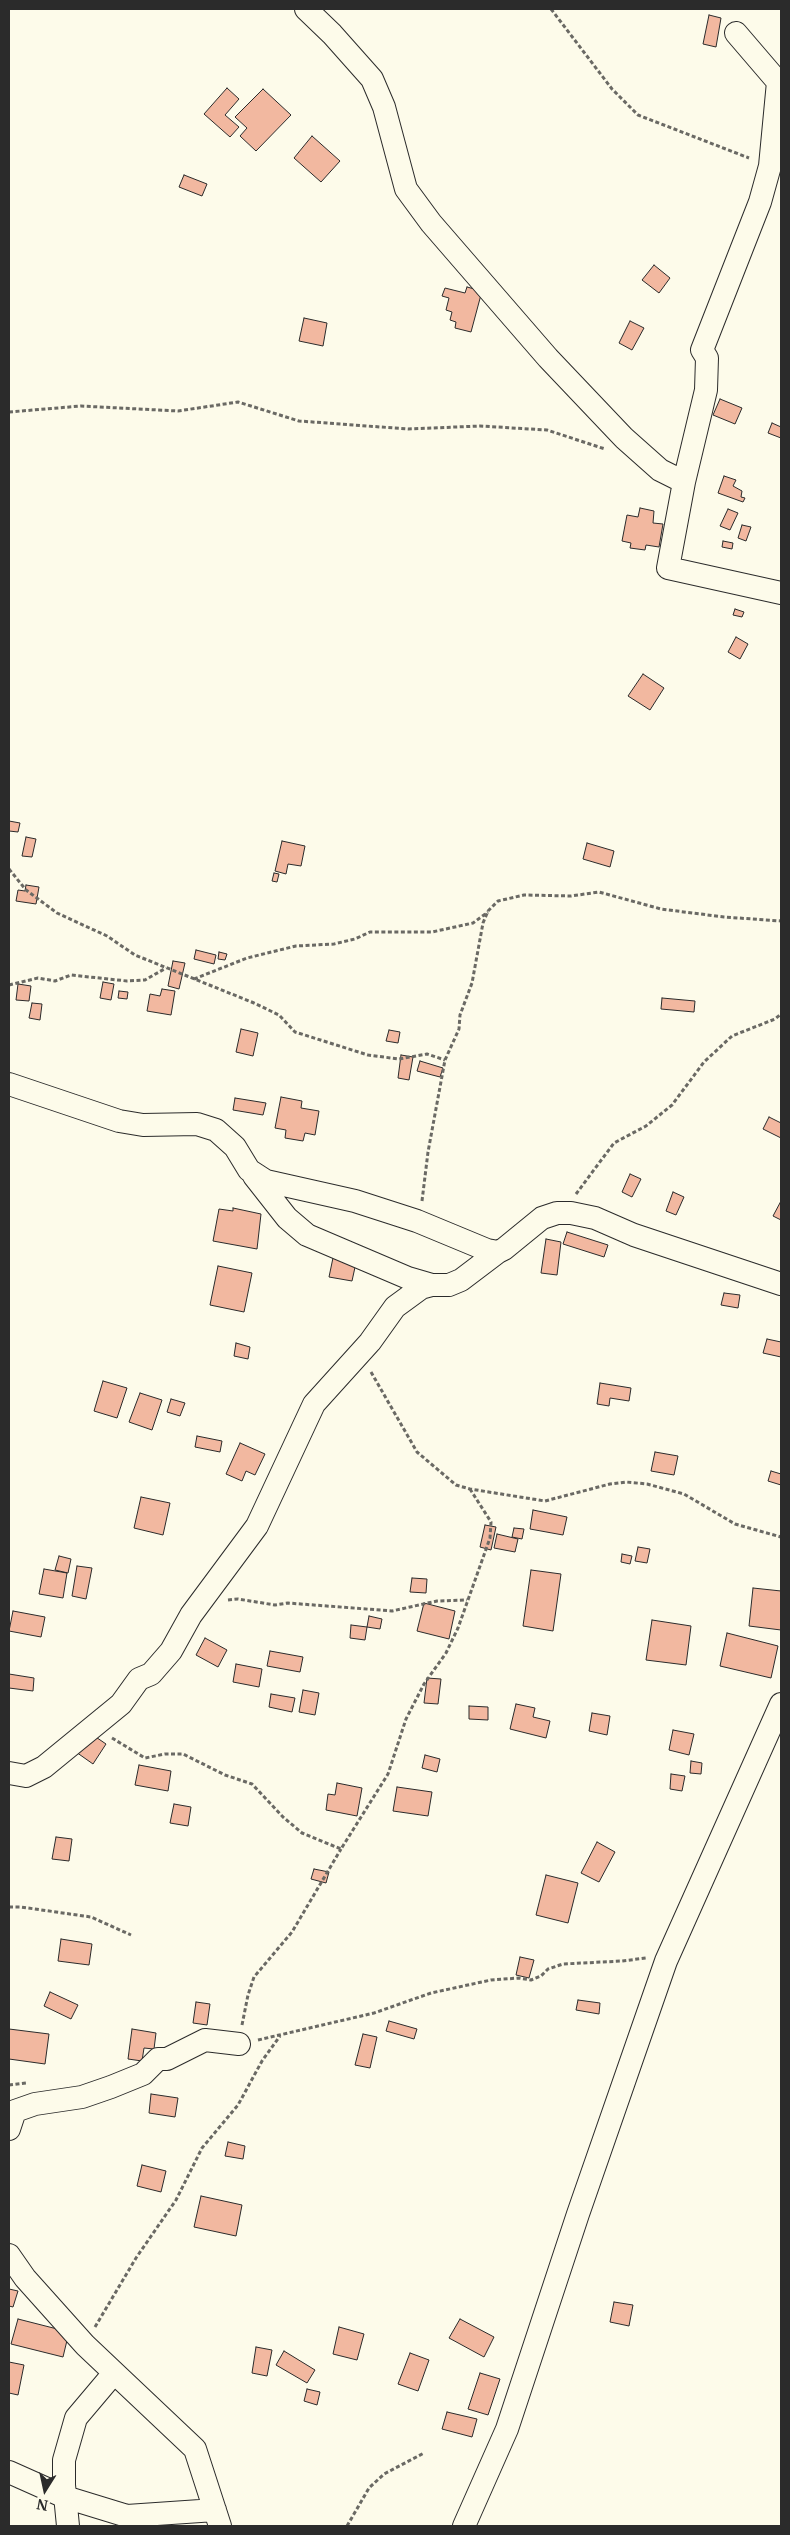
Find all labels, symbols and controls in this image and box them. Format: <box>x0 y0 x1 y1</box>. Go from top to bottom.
north arrow <box>20 2465 70 2515</box>
text: N <box>35 2495 49 2515</box>

